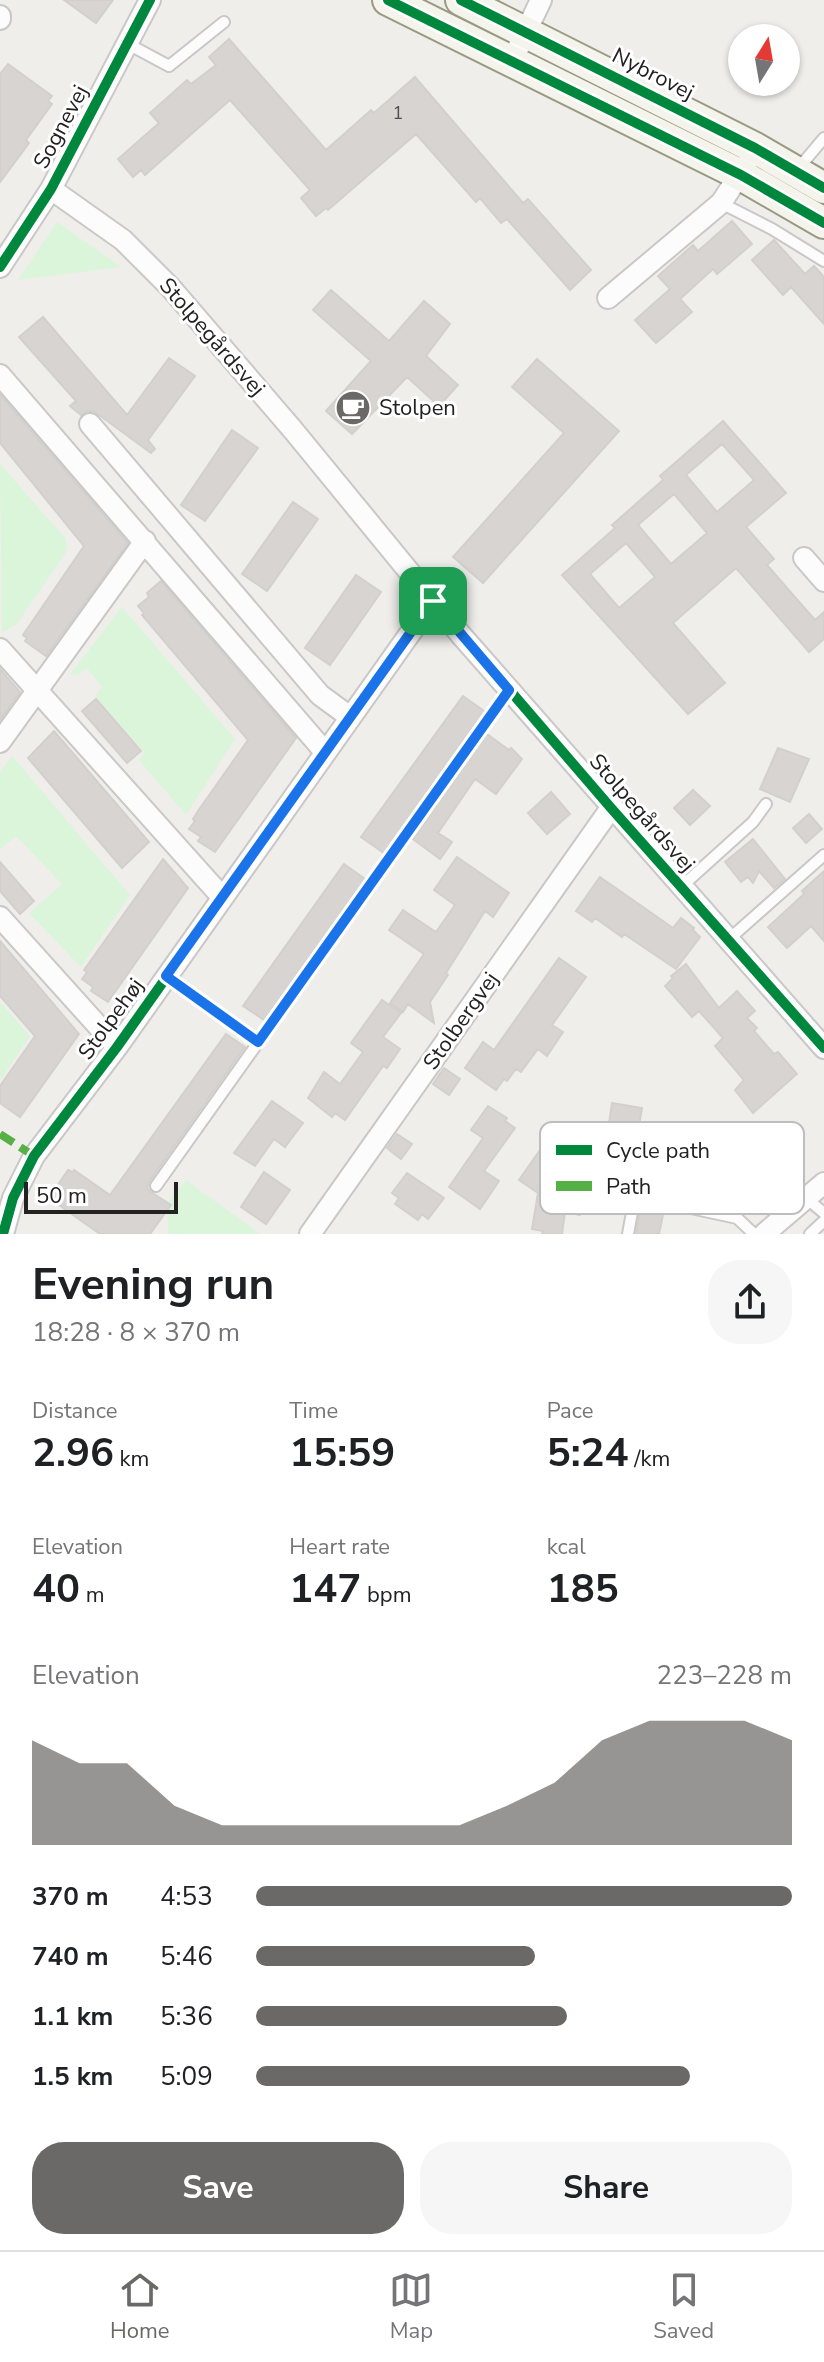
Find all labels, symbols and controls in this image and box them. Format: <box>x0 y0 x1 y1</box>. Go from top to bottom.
north arrow <box>728 24 800 96</box>
map controls <box>728 24 800 96</box>
street label: Nybrovej <box>607 41 699 107</box>
street label: Sognevej <box>26 80 96 174</box>
house number: 1 <box>393 101 403 125</box>
street label: Stolpegårdsvej <box>152 271 272 403</box>
cafe icon: Stolpen <box>334 389 372 427</box>
place label: Stolpen <box>379 393 456 423</box>
pin <box>399 567 467 635</box>
icon: arrive <box>411 579 455 623</box>
street label: Stolpegårdsvej <box>582 747 702 879</box>
street label: Stolbergvej <box>416 966 506 1076</box>
street label: Stolpehøj <box>71 972 151 1066</box>
legend <box>540 1122 804 1214</box>
text: Cycle path <box>606 1136 710 1166</box>
text: Path <box>606 1172 651 1202</box>
scale bar <box>24 1178 178 1214</box>
text: 50 m <box>36 1181 87 1211</box>
text: Evening run <box>32 1255 274 1315</box>
button: share <box>708 1260 792 1344</box>
text: 18:28 · 8 × 370 m <box>32 1315 240 1350</box>
text: Distance <box>32 1396 117 1426</box>
text: Time <box>289 1396 338 1426</box>
text: Pace <box>547 1396 593 1426</box>
text: 2.96 <box>32 1426 114 1480</box>
text: 15:59 <box>289 1426 395 1480</box>
text: 5:24 <box>547 1426 629 1480</box>
text: km <box>114 1444 149 1474</box>
text: /km <box>629 1444 670 1474</box>
text: Elevation <box>32 1532 123 1562</box>
text: Heart rate <box>289 1532 390 1562</box>
text: kcal <box>547 1532 586 1562</box>
text: 40 <box>32 1562 80 1616</box>
text: 147 <box>289 1562 361 1616</box>
text: 185 <box>547 1562 619 1616</box>
text: m <box>80 1580 105 1610</box>
text: bpm <box>361 1580 411 1610</box>
text: Elevation <box>32 1658 140 1693</box>
text: 223–228 m <box>656 1658 792 1693</box>
text: 370 m <box>32 1879 109 1914</box>
text: 4:53 <box>160 1879 213 1914</box>
text: 740 m <box>32 1939 109 1974</box>
text: 5:46 <box>160 1939 213 1974</box>
text: 1.1 km <box>32 1999 113 2034</box>
text: 5:36 <box>160 1999 213 2034</box>
text: 1.5 km <box>32 2059 113 2094</box>
text: 5:09 <box>160 2059 213 2094</box>
button: Save <box>32 2142 404 2234</box>
button: Share <box>420 2142 792 2234</box>
tab: Home <box>110 2268 169 2346</box>
tab: Map <box>389 2268 433 2346</box>
tab: Saved <box>653 2268 714 2346</box>

